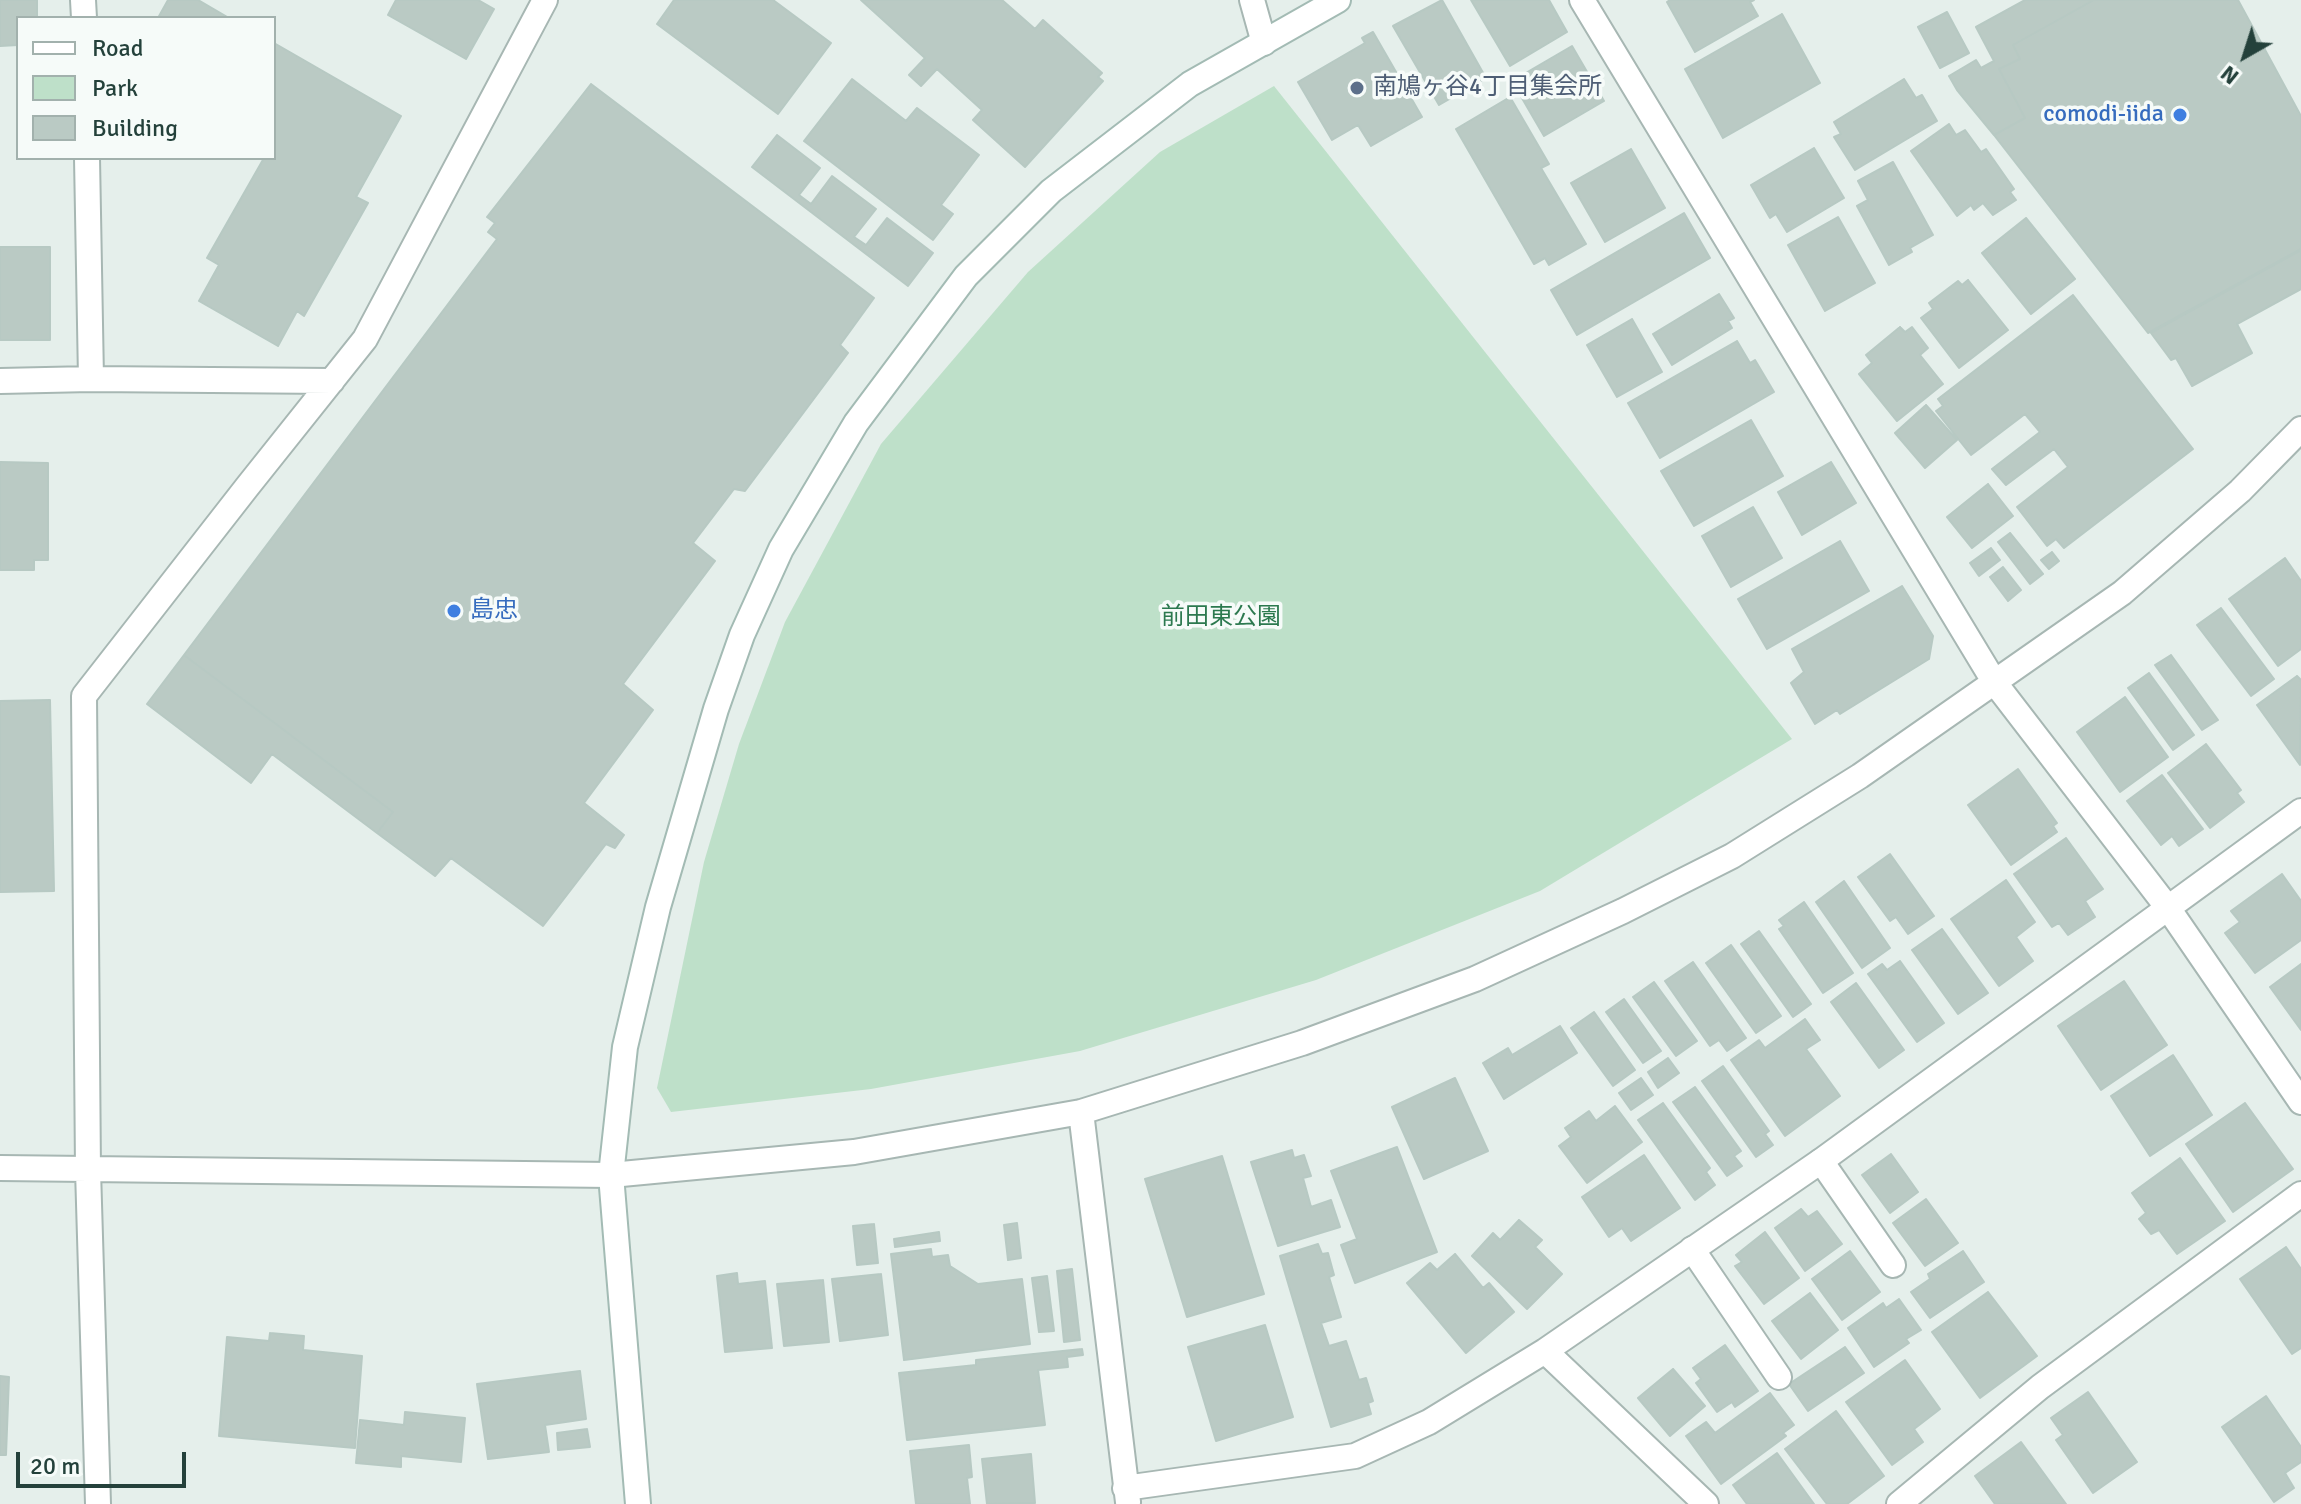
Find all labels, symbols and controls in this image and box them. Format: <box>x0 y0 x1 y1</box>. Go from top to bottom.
legend <box>16 16 276 160</box>
north arrow <box>2205 16 2285 96</box>
text: Road <box>92 33 143 63</box>
text: N <box>2215 60 2244 90</box>
text: Park <box>92 73 138 103</box>
place label: 南鳩ヶ谷4丁目集会所 <box>1373 74 1602 102</box>
marker: 南鳩ヶ谷4丁目集会所 <box>1348 79 1366 97</box>
place label: comodi-iida <box>2043 101 2164 129</box>
marker: comodi-iida <box>2171 106 2189 124</box>
text: Building <box>92 113 178 143</box>
place label: 島忠 <box>470 597 518 625</box>
marker: 島忠 <box>445 602 463 620</box>
park label: 前田東公園 <box>1161 604 1281 632</box>
scale bar <box>20 1436 190 1486</box>
text: 20 m <box>30 1451 80 1481</box>

